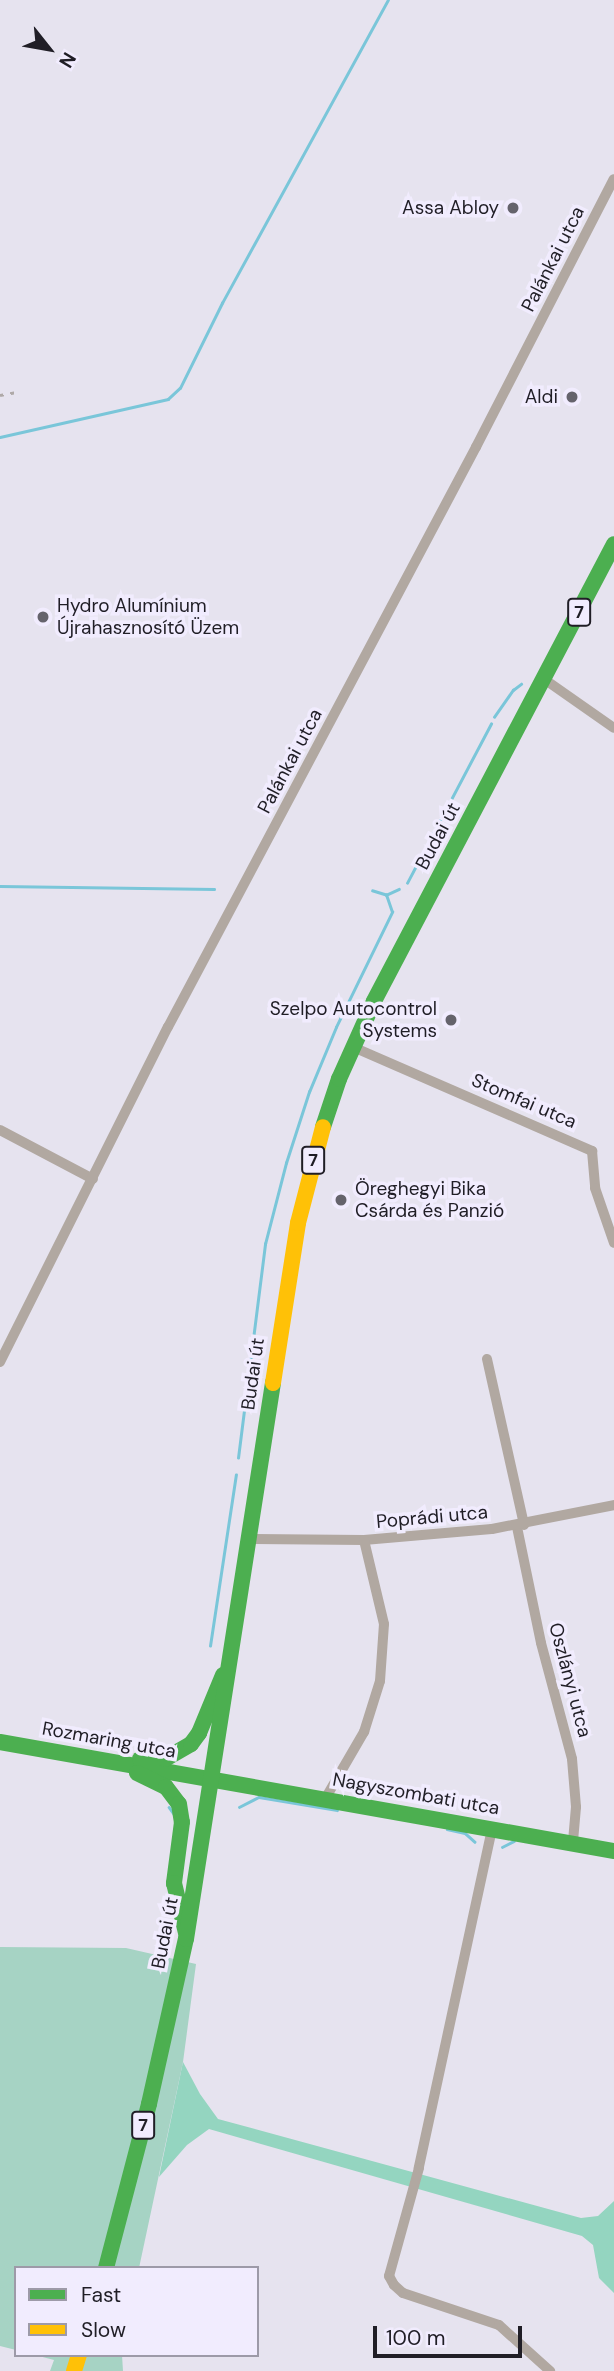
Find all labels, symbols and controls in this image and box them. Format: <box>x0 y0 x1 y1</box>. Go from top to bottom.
north arrow <box>14 14 84 84</box>
text: N <box>53 48 82 72</box>
place label: Assa Abloy <box>402 197 499 219</box>
marker: Assa Abloy <box>505 200 521 216</box>
street label: Palánkai utca <box>517 203 589 315</box>
place label: Aldi <box>525 386 558 408</box>
marker: Aldi <box>564 389 580 405</box>
place label: Hydro Alumínium Újrahasznosító Üzem <box>57 595 239 639</box>
road number: 7 <box>567 598 591 626</box>
marker: Hydro Alumínium Újrahasznosító Üzem <box>35 609 51 625</box>
street label: Palánkai utca <box>253 705 327 817</box>
street label: Budai út <box>411 799 465 873</box>
place label: Szelpo Autocontrol Systems <box>270 998 437 1042</box>
marker: Szelpo Autocontrol Systems <box>443 1012 459 1028</box>
street label: Stomfai utca <box>468 1069 580 1133</box>
road number: 7 <box>301 1146 325 1175</box>
place label: Öreghegyi Bika Csárda és Panzió <box>355 1178 504 1222</box>
marker: Öreghegyi Bika Csárda és Panzió <box>333 1192 349 1208</box>
street label: Budai út <box>237 1336 269 1412</box>
street label: Poprádi utca <box>375 1501 489 1533</box>
street label: Oszlányi utca <box>544 1620 596 1740</box>
street label: Rozmaring utca <box>40 1717 178 1763</box>
street label: Nagyszombati utca <box>331 1768 501 1820</box>
street label: Budai út <box>147 1895 183 1971</box>
road number: 7 <box>131 2110 155 2140</box>
legend <box>14 2266 259 2357</box>
text: Fast <box>81 2281 121 2309</box>
scale bar <box>376 2312 525 2356</box>
text: Slow <box>81 2316 126 2344</box>
text: 100 m <box>386 2324 446 2352</box>

